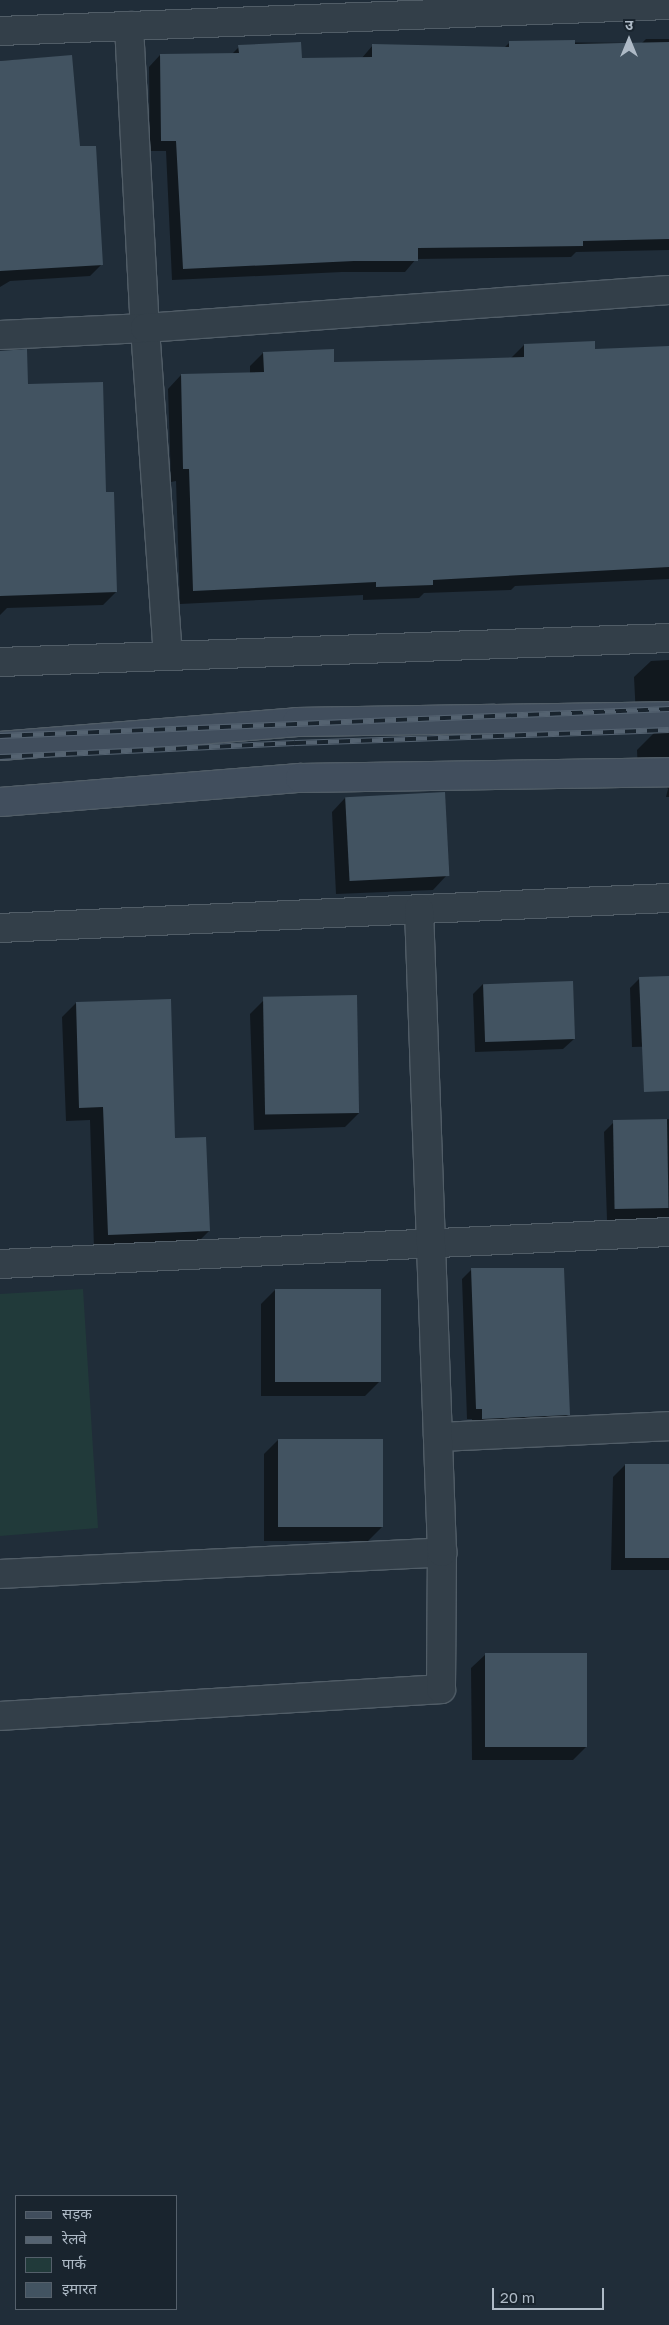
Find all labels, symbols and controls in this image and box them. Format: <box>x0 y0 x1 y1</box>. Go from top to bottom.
north arrow <box>604 15 654 65</box>
text: उ <box>625 16 633 33</box>
legend <box>15 2195 178 2310</box>
text: सड़क <box>62 2204 92 2222</box>
text: रेलवे <box>62 2229 87 2247</box>
text: पार्क <box>62 2254 86 2272</box>
scale bar <box>494 2278 606 2310</box>
text: इमारत <box>62 2279 97 2297</box>
text: 20 m <box>500 2288 535 2306</box>

